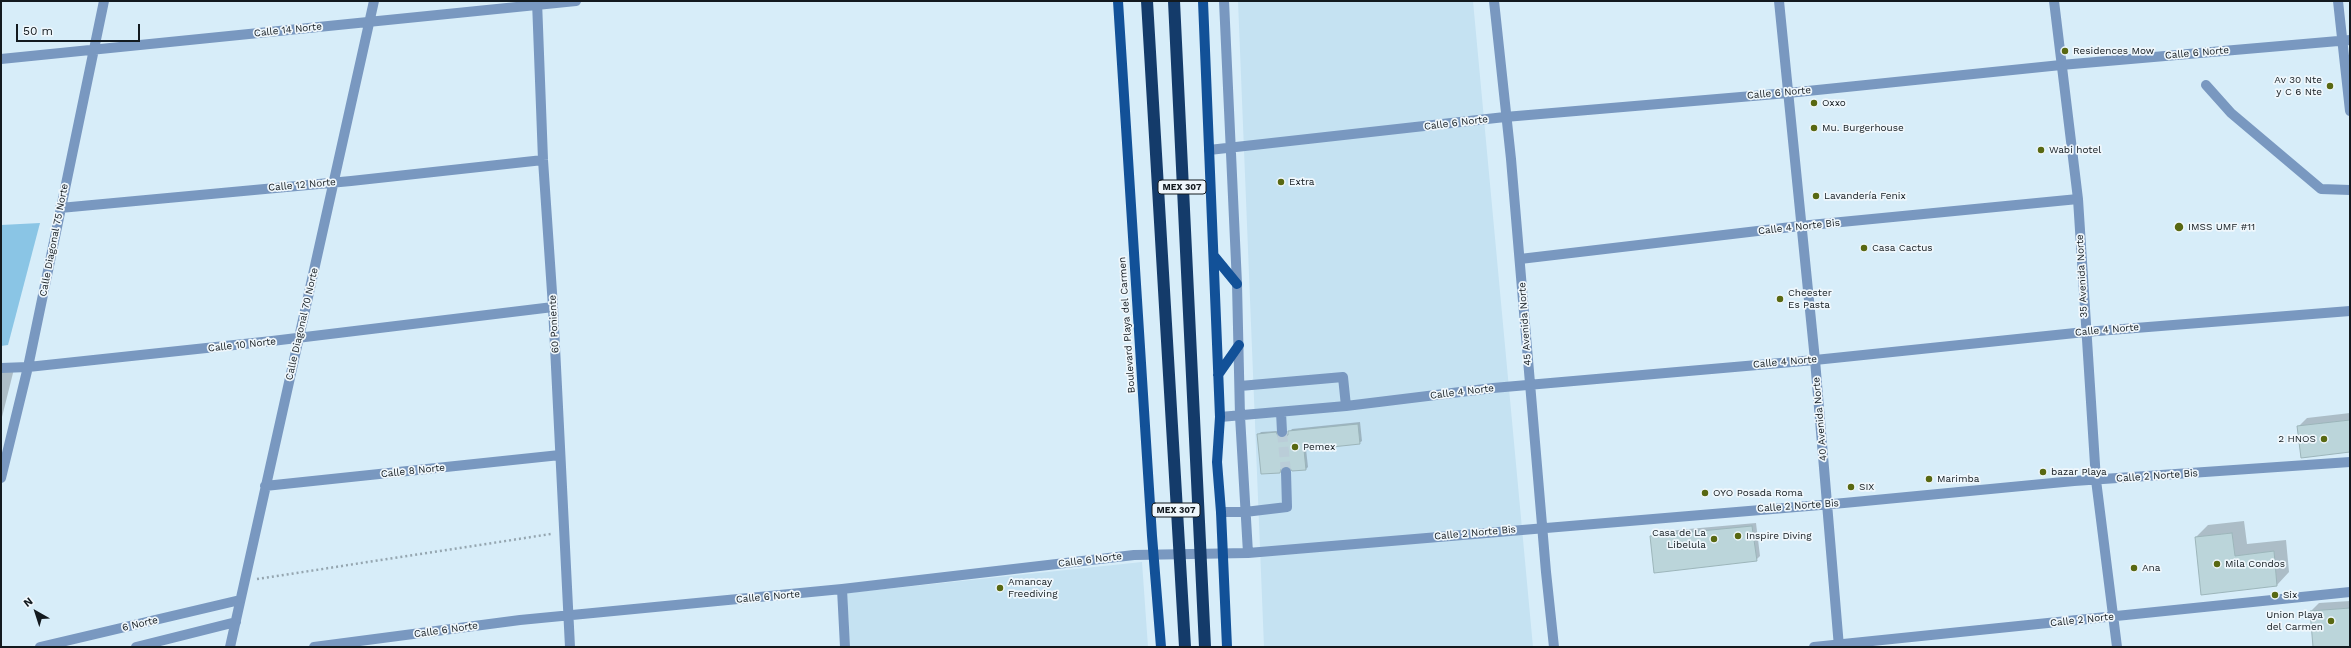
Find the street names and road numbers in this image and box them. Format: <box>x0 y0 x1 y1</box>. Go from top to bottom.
street label: Calle 14 Norte <box>253 20 323 40</box>
street label: Calle 6 Norte <box>2164 44 2230 62</box>
street label: Calle 6 Norte <box>1746 84 1812 102</box>
street label: Calle 6 Norte <box>1423 113 1489 133</box>
street label: Calle 12 Norte <box>268 176 336 194</box>
road number: MEX 307 <box>1158 180 1206 194</box>
street label: Calle Diagonal 75 Norte <box>37 183 71 297</box>
street label: Calle 4 Norte Bis <box>1757 217 1841 237</box>
street label: 35 Avenida Norte <box>2074 234 2090 318</box>
street label: Boulevard Playa del Carmen <box>1116 256 1138 394</box>
street label: Calle Diagonal 70 Norte <box>283 267 321 381</box>
street label: 45 Avenida Norte <box>1516 282 1534 366</box>
street label: 60 Poniente <box>546 295 562 353</box>
street label: Calle 4 Norte <box>2074 321 2140 339</box>
street label: Calle 10 Norte <box>207 335 277 355</box>
street label: Calle 4 Norte <box>1752 353 1818 371</box>
street label: 40 Avenida Norte <box>1810 377 1830 461</box>
street label: Calle 4 Norte <box>1429 382 1495 402</box>
street label: Calle 8 Norte <box>380 462 446 480</box>
street label: Calle 2 Norte Bis <box>2116 467 2198 485</box>
street label: Calle 2 Norte Bis <box>1757 497 1839 515</box>
road number: MEX 307 <box>1152 503 1200 517</box>
street label: Calle 2 Norte Bis <box>1434 523 1516 543</box>
street label: Calle 6 Norte <box>1057 550 1123 570</box>
street label: Calle 6 Norte <box>735 588 801 606</box>
street label: Calle 2 Norte <box>2050 611 2114 629</box>
street label: 6 Norte <box>121 614 159 634</box>
street label: Calle 6 Norte <box>413 620 479 640</box>

